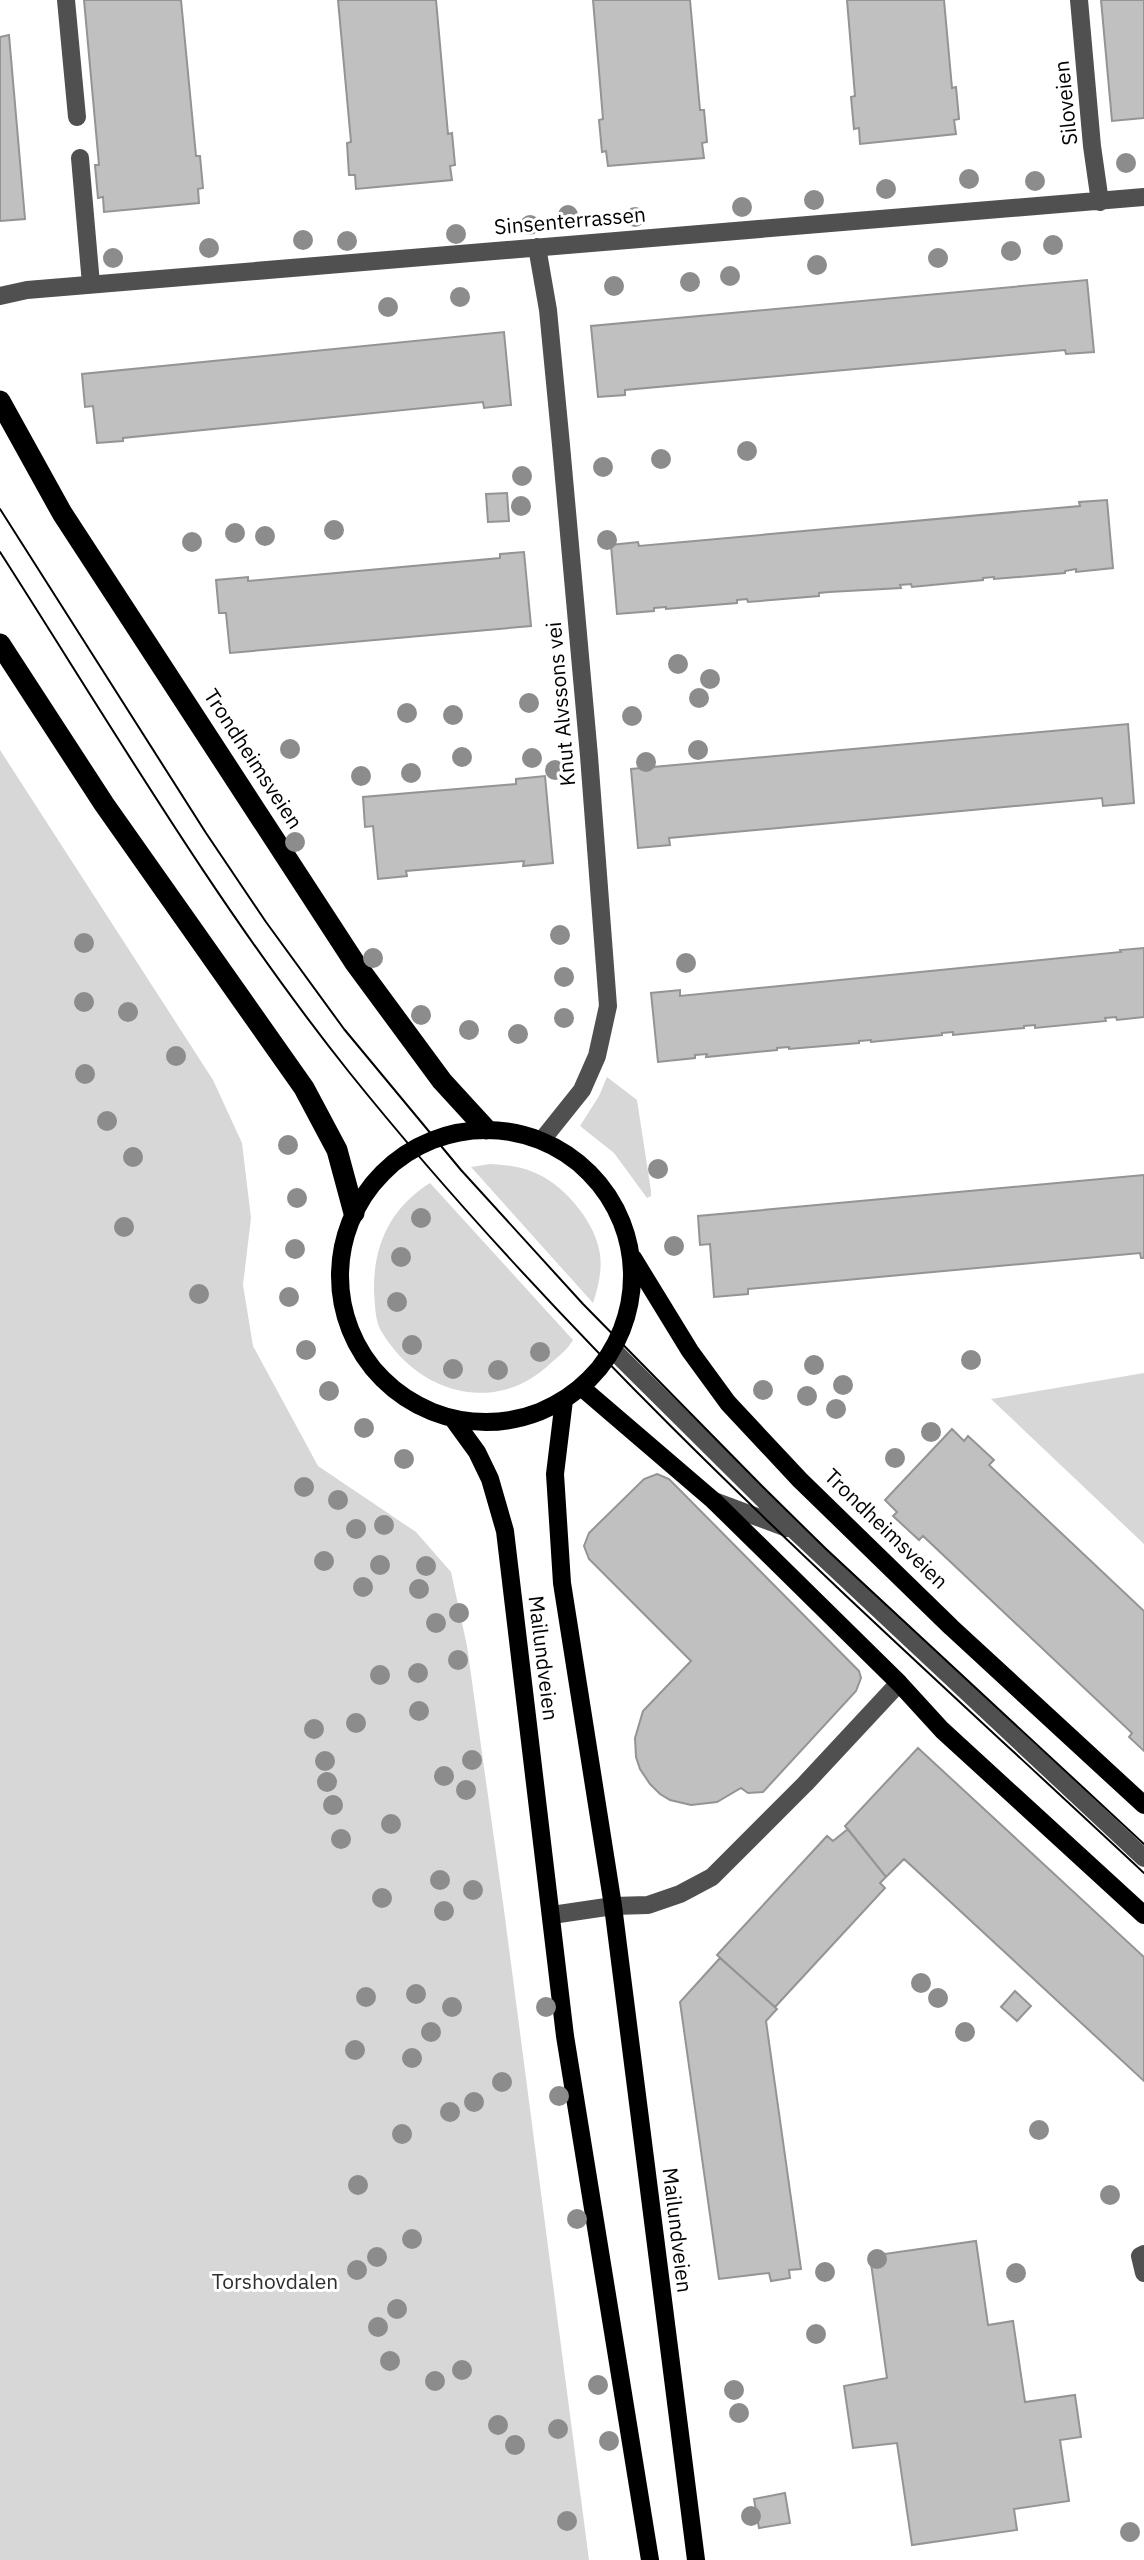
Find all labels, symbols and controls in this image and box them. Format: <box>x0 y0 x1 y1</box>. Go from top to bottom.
street label: Siloveien <box>1047 59 1083 147</box>
street label: Sinsenterrassen <box>493 199 647 241</box>
street label: Knut Alvssons vei <box>539 621 581 787</box>
street label: Trondheimsveien <box>198 683 310 834</box>
street label: Trondheimsveien <box>819 1462 955 1595</box>
street label: Mailundveien <box>522 1594 566 1722</box>
street label: Mailundveien <box>656 2166 700 2294</box>
park label: Torshovdalen <box>212 2267 338 2295</box>

